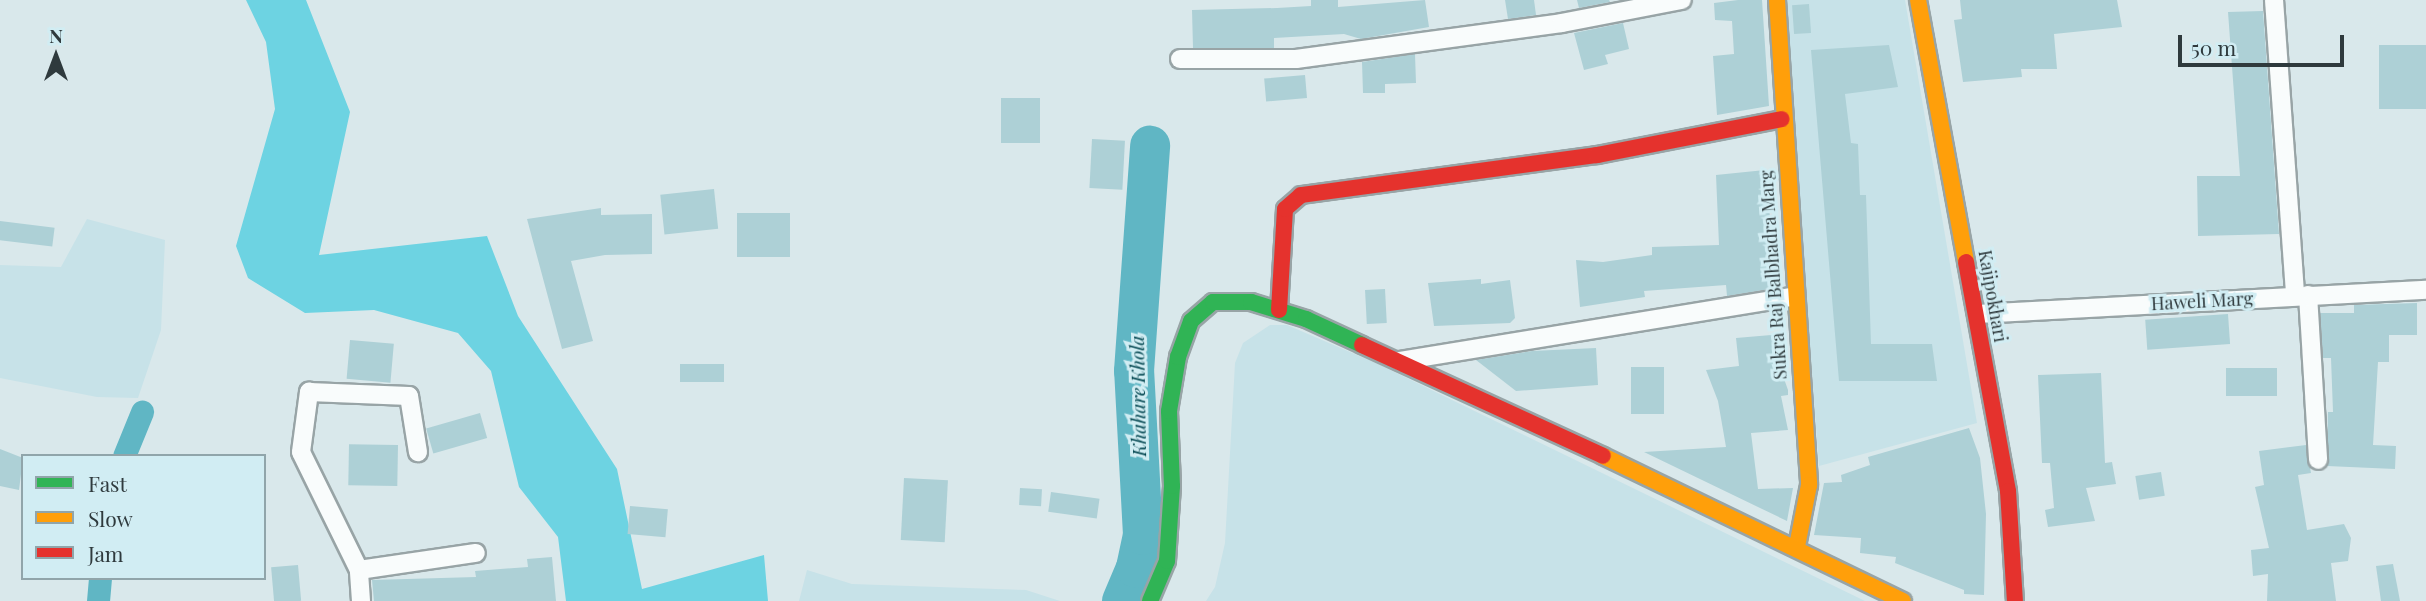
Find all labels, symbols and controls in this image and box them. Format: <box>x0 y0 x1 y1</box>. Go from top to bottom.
north arrow <box>21 21 91 91</box>
scale bar <box>2181 21 2347 65</box>
text: N <box>49 22 63 48</box>
text: 50 m <box>2191 33 2236 61</box>
street label: Sukra Raj Balbhadra Marg <box>1755 169 1791 381</box>
street label: Kajipokhari <box>1974 248 2012 344</box>
street label: Haweli Marg <box>2150 288 2254 314</box>
water label: Khahare Khola <box>1126 335 1150 457</box>
legend <box>21 454 266 580</box>
text: Fast <box>88 469 127 497</box>
text: Slow <box>88 504 133 532</box>
text: Jam <box>88 539 124 567</box>

